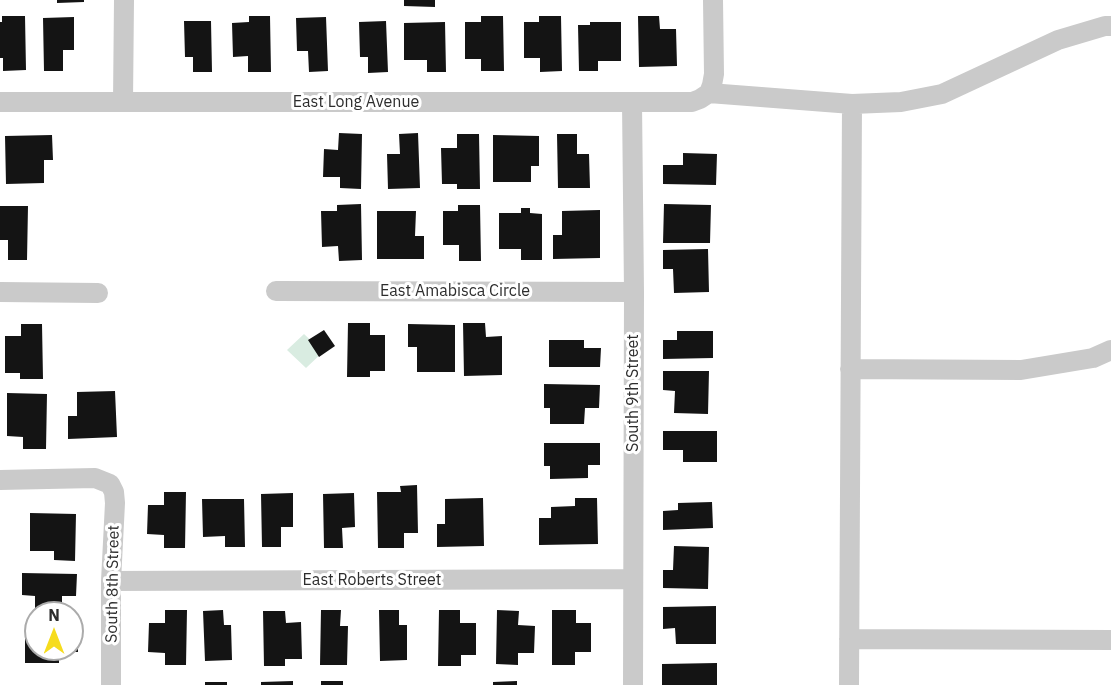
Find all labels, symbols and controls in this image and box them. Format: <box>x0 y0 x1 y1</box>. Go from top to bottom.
street label: East Long Avenue <box>293 92 419 112</box>
street label: East Amabisca Circle <box>380 281 530 301</box>
street label: South 9th Street <box>623 334 643 452</box>
street label: South 8th Street <box>102 525 124 643</box>
street label: East Roberts Street <box>303 570 441 590</box>
north arrow <box>24 601 84 661</box>
text: N <box>48 605 60 625</box>

